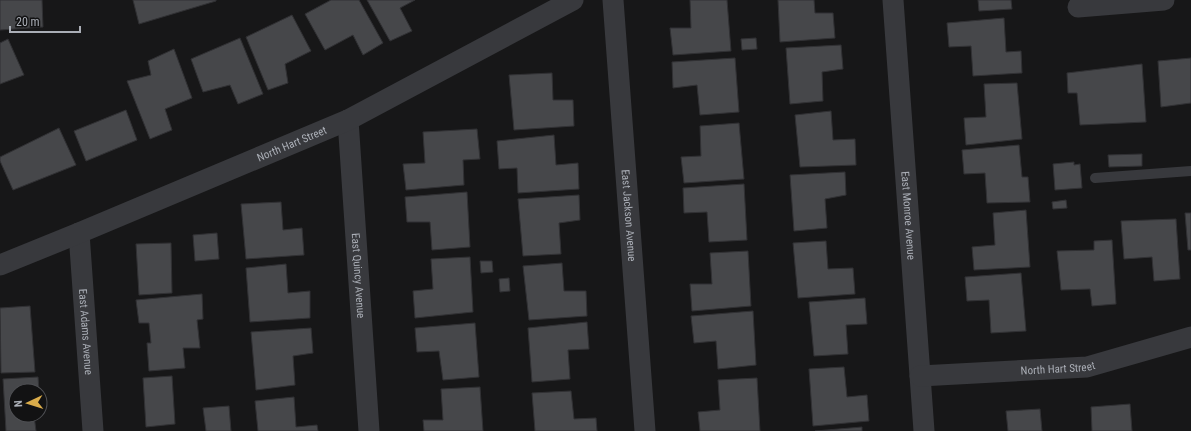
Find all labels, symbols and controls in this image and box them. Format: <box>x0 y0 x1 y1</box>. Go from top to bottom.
scale bar <box>10 8 80 34</box>
text: 20 m <box>16 15 40 29</box>
street label: North Hart Street <box>255 124 329 164</box>
street label: East Jackson Avenue <box>619 169 638 262</box>
street label: East Monroe Avenue <box>898 171 918 260</box>
street label: East Quincy Avenue <box>349 233 367 319</box>
street label: East Adams Avenue <box>76 288 95 375</box>
street label: North Hart Street <box>1020 359 1097 378</box>
north arrow <box>8 383 48 423</box>
text: N <box>12 400 25 407</box>

